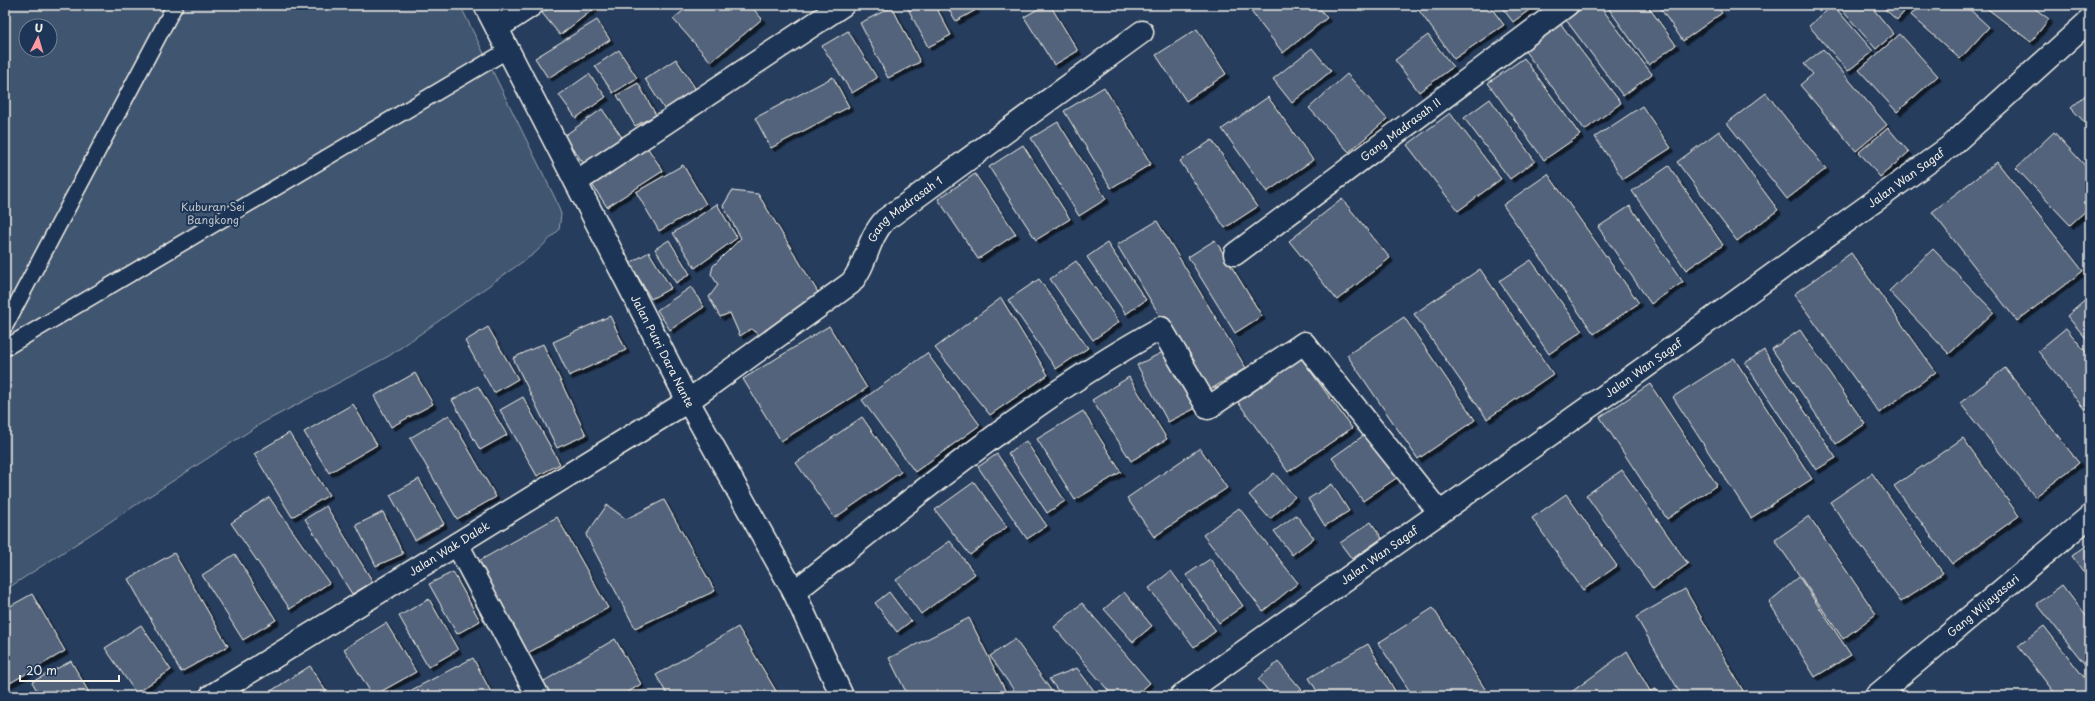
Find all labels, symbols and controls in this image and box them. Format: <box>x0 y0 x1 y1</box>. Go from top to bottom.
north arrow <box>18 18 58 58</box>
text: U <box>34 19 44 36</box>
street label: Gang Madrasah II <box>1357 94 1444 165</box>
street label: Jalan Wan Sagaf <box>1864 144 1948 212</box>
street label: Gang Madrasah 1 <box>863 172 946 245</box>
park label: Kuburan Sei Bangkong <box>181 198 245 228</box>
street label: Jalan Putri Dara Nante <box>627 292 699 411</box>
street label: Jalan Wan Sagaf <box>1601 334 1686 401</box>
street label: Jalan Wak Dalek <box>405 517 493 580</box>
street label: Jalan Wan Sagaf <box>1337 521 1422 589</box>
street label: Gang Wijayasari <box>1943 570 2023 641</box>
scale bar <box>20 657 119 683</box>
text: 20 m <box>26 661 57 679</box>

